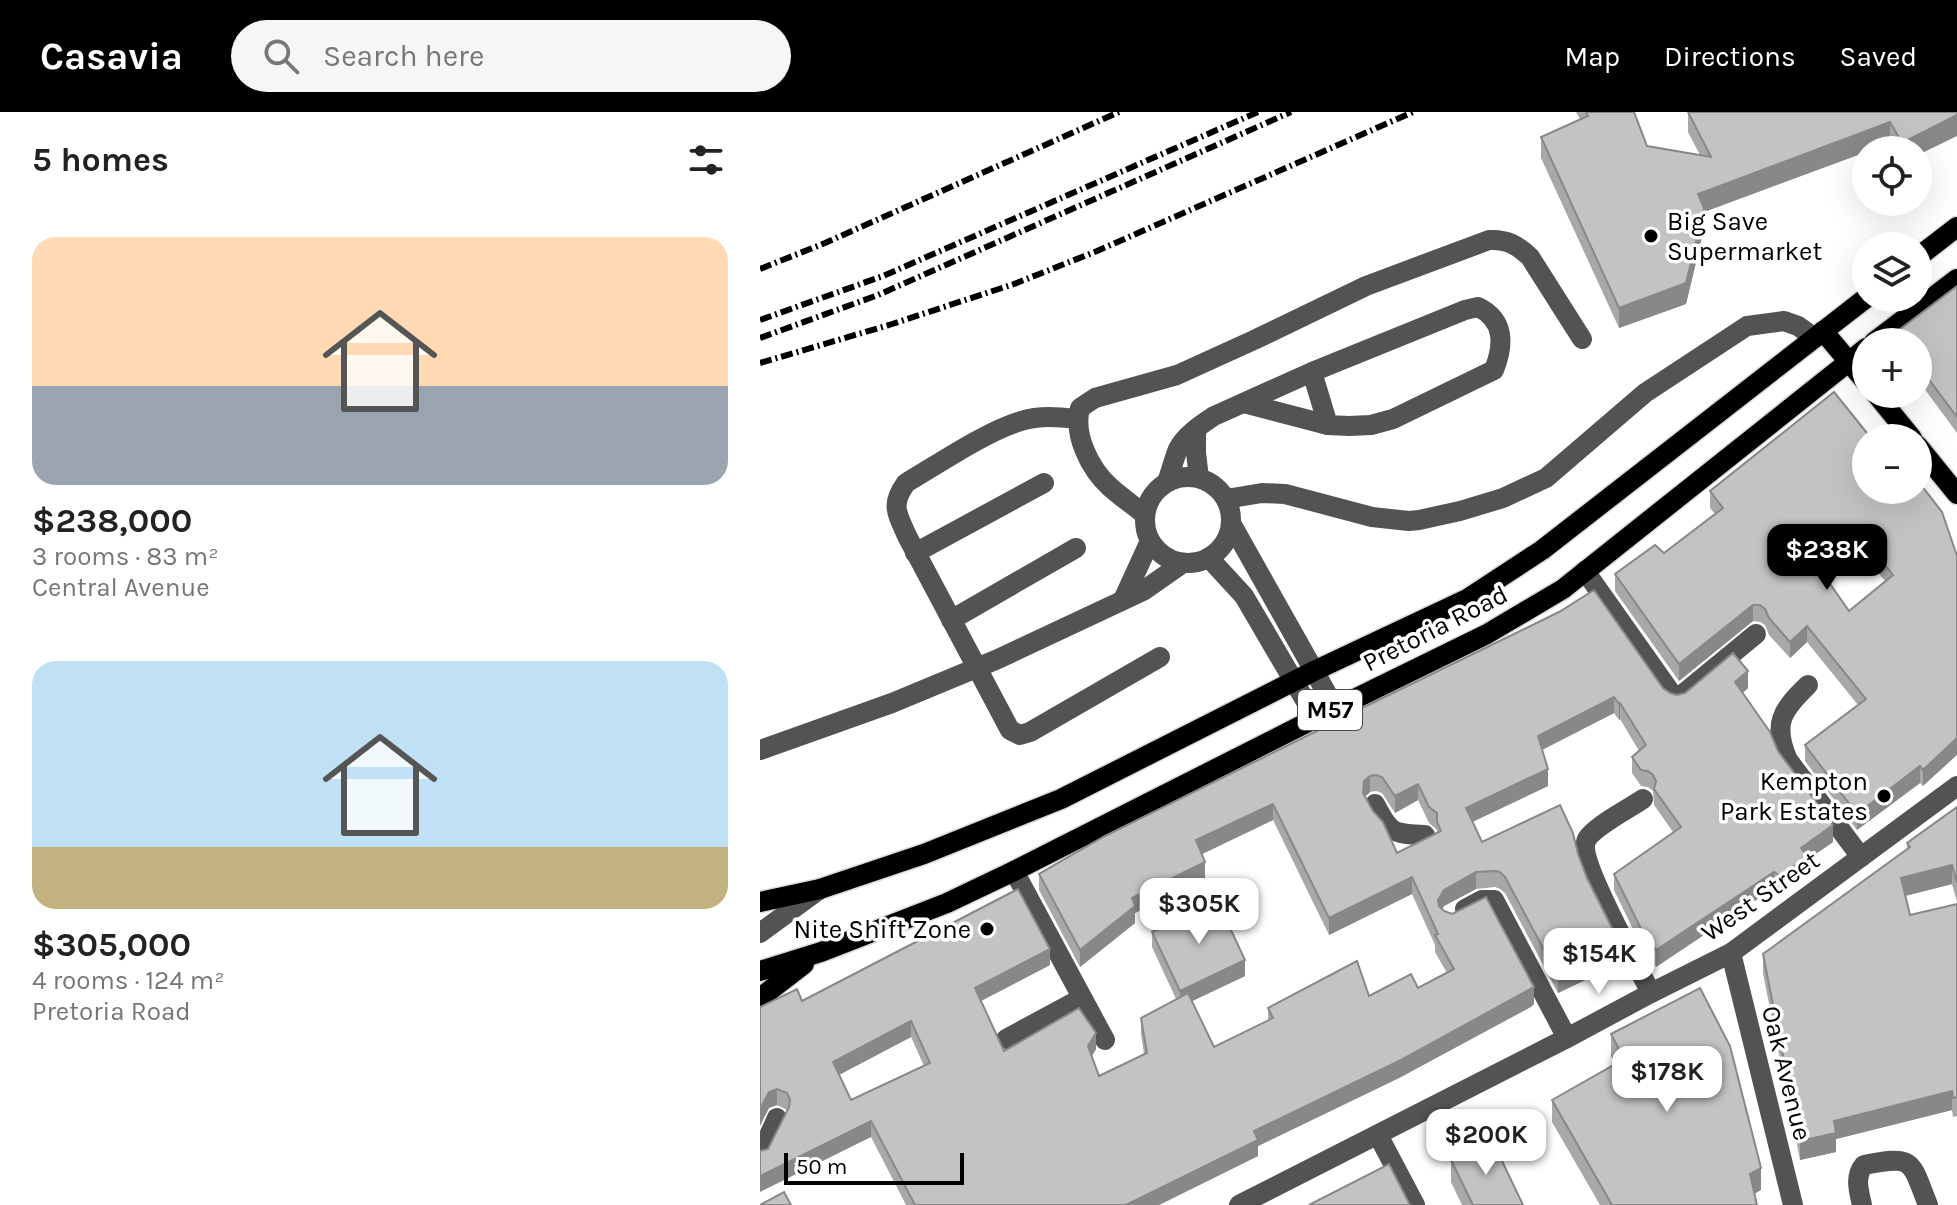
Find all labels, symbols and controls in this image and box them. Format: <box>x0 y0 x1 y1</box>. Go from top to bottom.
search box <box>231 20 791 92</box>
text: Casavia <box>40 34 183 79</box>
icon: search <box>259 34 303 78</box>
text: Search here <box>323 38 484 74</box>
text: Map <box>1565 40 1620 73</box>
text: Directions <box>1664 40 1796 73</box>
text: Saved <box>1840 40 1917 73</box>
map controls <box>1852 136 1932 504</box>
button: locate <box>1852 136 1932 216</box>
icon: filters <box>684 138 728 182</box>
text: 5 homes <box>32 140 169 180</box>
place label: Big Save Supermarket <box>1667 206 1822 267</box>
marker: Big Save Supermarket <box>1642 227 1660 245</box>
button: layers <box>1852 232 1932 312</box>
icon: home <box>308 289 452 433</box>
button: + <box>1852 328 1932 408</box>
button: − <box>1852 424 1932 504</box>
text: $238,000 <box>32 501 192 541</box>
pin: $238K <box>1771 524 1883 592</box>
text: $238K <box>1785 534 1869 565</box>
text: 3 rooms · 83 m² <box>32 541 219 572</box>
text: Central Avenue <box>32 572 210 603</box>
street label: Pretoria Road <box>1358 579 1513 678</box>
road number: M57 <box>1298 690 1362 730</box>
icon: home <box>308 713 452 857</box>
place label: Kempton Park Estates <box>1720 766 1868 827</box>
marker: Kempton Park Estates <box>1875 787 1893 805</box>
street label: West Street <box>1695 844 1825 948</box>
pin: $305K <box>1143 878 1255 946</box>
text: $305K <box>1158 888 1240 919</box>
place label: Nite Shift Zone <box>794 914 971 945</box>
marker: Nite Shift Zone <box>978 920 996 938</box>
text: $305,000 <box>32 925 191 965</box>
pin: $154K <box>1543 928 1655 996</box>
text: $154K <box>1562 938 1636 969</box>
text: 4 rooms · 124 m² <box>32 965 225 996</box>
text: Pretoria Road <box>32 996 191 1027</box>
street label: Oak Avenue <box>1755 1003 1818 1144</box>
pin: $178K <box>1611 1046 1723 1114</box>
text: $178K <box>1630 1056 1704 1087</box>
pin: $200K <box>1430 1109 1542 1177</box>
text: $200K <box>1444 1119 1528 1150</box>
scale bar <box>784 1149 964 1185</box>
text: 50 m <box>796 1154 847 1180</box>

